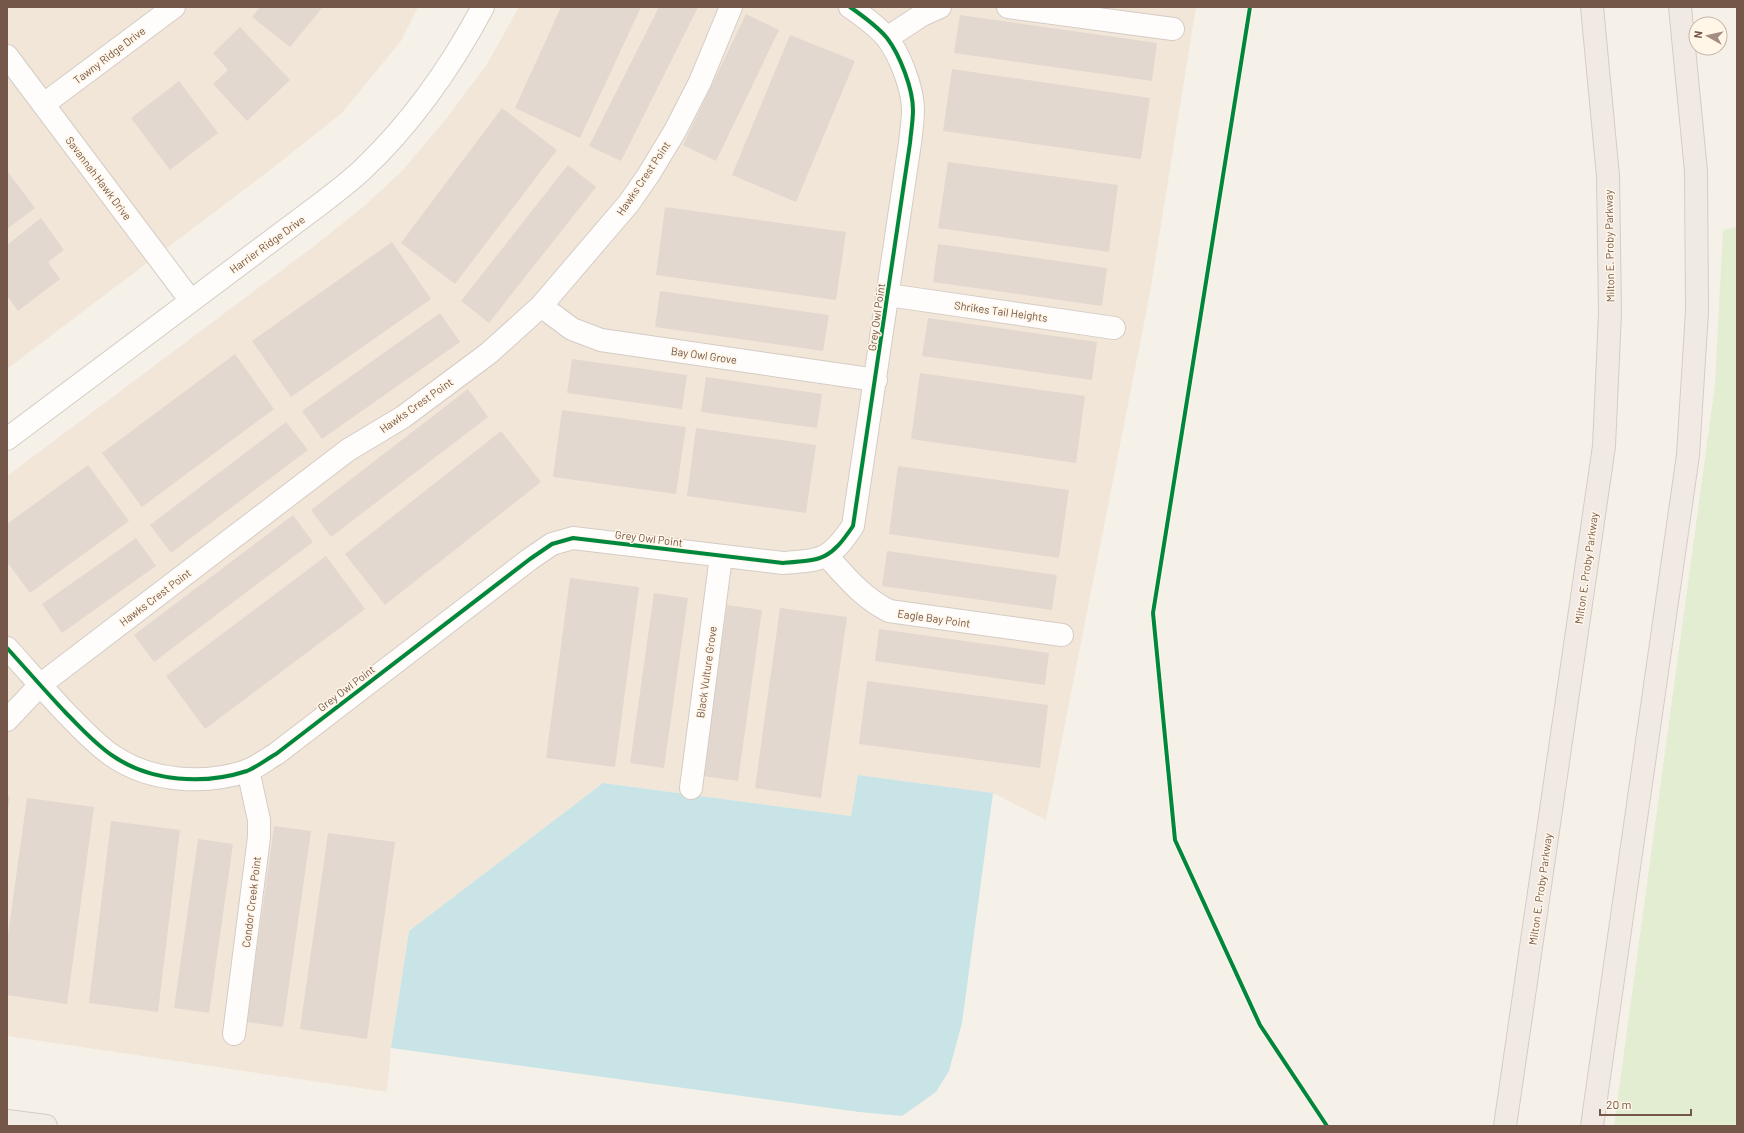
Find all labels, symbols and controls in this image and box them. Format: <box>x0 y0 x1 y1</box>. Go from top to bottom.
north arrow <box>1688 16 1728 56</box>
street label: Tawny Ridge Drive <box>70 24 148 86</box>
text: N <box>1691 30 1705 39</box>
street label: Savannah Hawk Drive <box>63 134 135 222</box>
street label: Hawks Crest Point <box>613 138 673 218</box>
street label: Milton E. Proby Parkway <box>1602 190 1616 302</box>
street label: Harrier Ridge Drive <box>227 212 307 276</box>
street label: Grey Owl Point <box>865 282 887 352</box>
street label: Shrikes Tail Heights <box>954 298 1048 324</box>
street label: Bay Owl Grove <box>670 344 738 366</box>
street label: Hawks Crest Point <box>377 375 455 435</box>
street label: Milton E. Proby Parkway <box>1572 511 1600 625</box>
street label: Grey Owl Point <box>614 527 684 549</box>
street label: Hawks Crest Point <box>117 566 193 628</box>
street label: Eagle Bay Point <box>897 606 971 630</box>
street label: Black Vulture Grove <box>693 625 719 719</box>
street label: Grey Owl Point <box>315 662 377 714</box>
street label: Milton E. Proby Parkway <box>1526 832 1554 946</box>
street label: Condor Creek Point <box>239 856 263 948</box>
scale bar <box>1600 1091 1691 1117</box>
text: 20 m <box>1606 1097 1632 1111</box>

